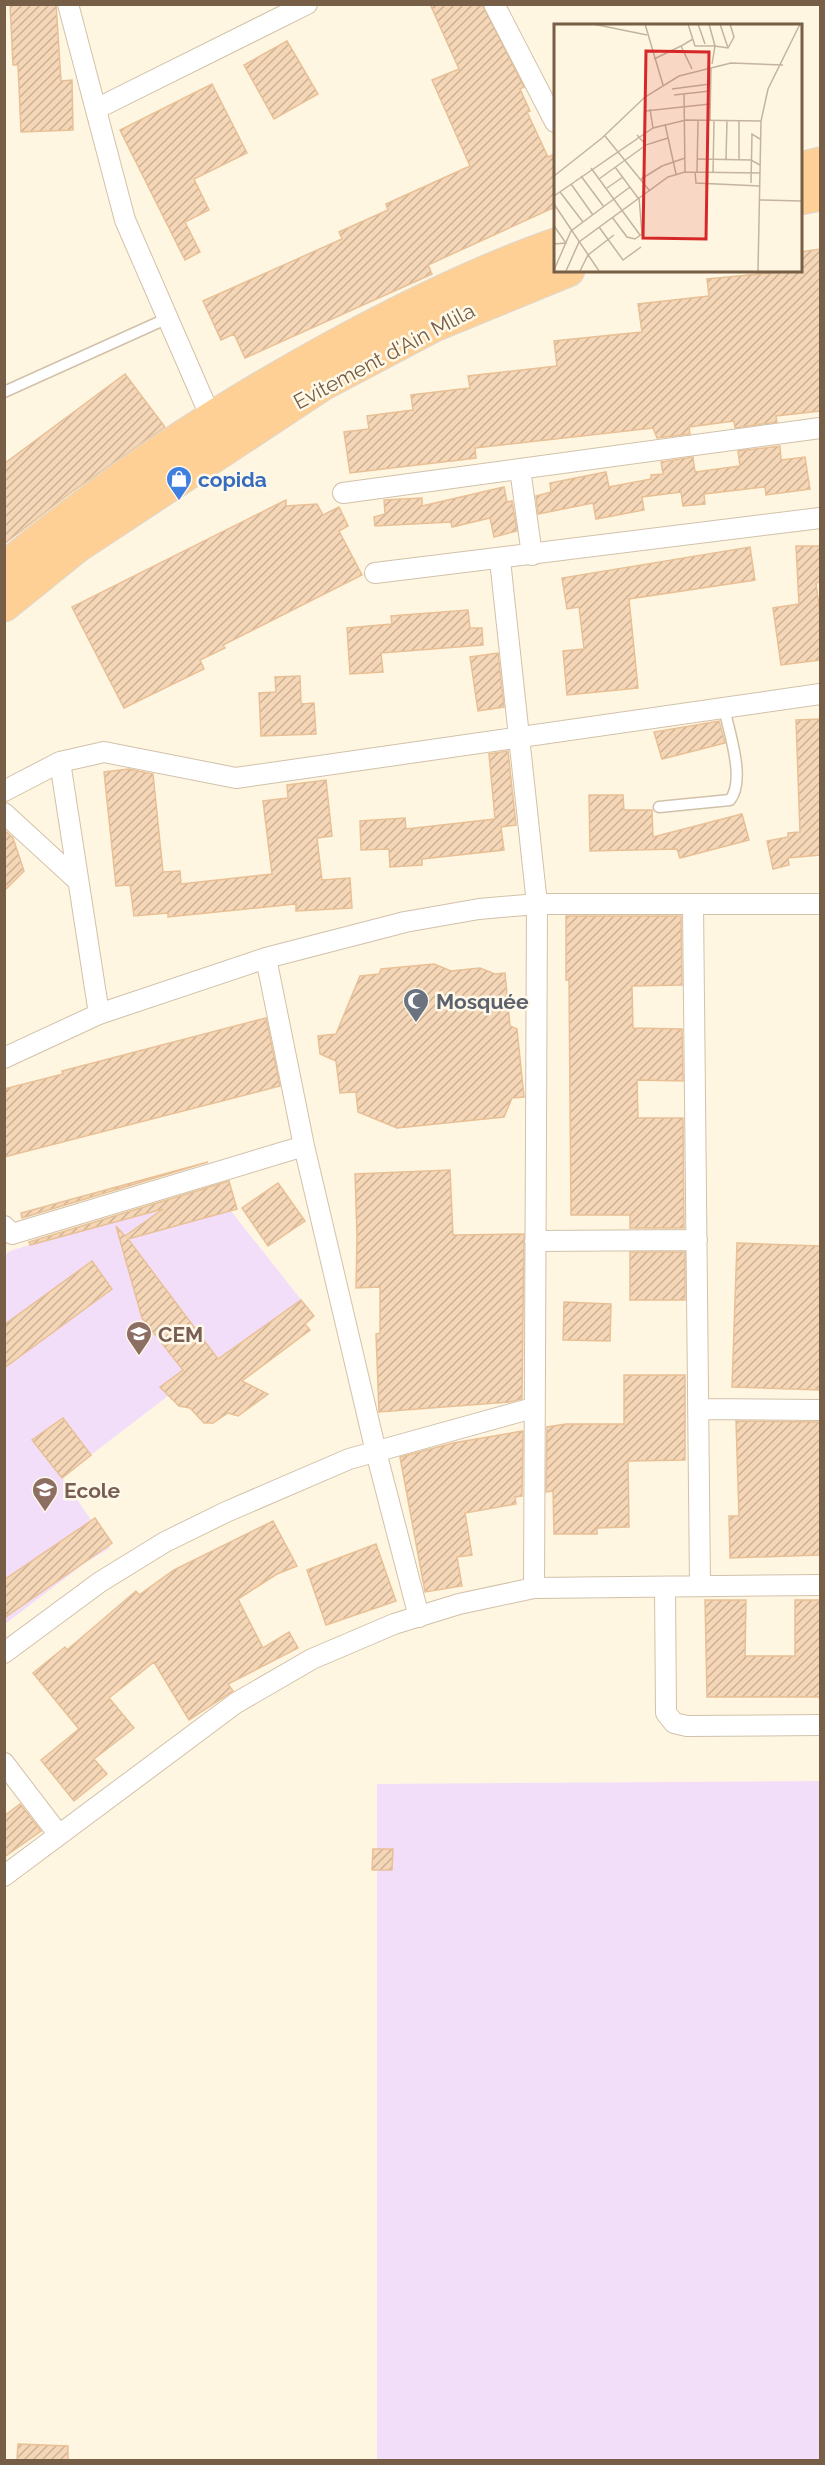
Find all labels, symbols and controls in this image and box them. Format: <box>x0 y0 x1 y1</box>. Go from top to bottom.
inset map <box>554 24 801 272</box>
street label: Evitement d'Ain Mlila <box>289 298 479 414</box>
shop icon: copida <box>164 464 194 502</box>
place label: copida <box>198 467 267 492</box>
mosque icon: Mosquée <box>401 986 431 1024</box>
place label: Mosquée <box>436 989 529 1014</box>
school or university icon: CEM <box>124 1319 154 1357</box>
place label: CEM <box>158 1322 203 1347</box>
school or university icon: Ecole <box>30 1475 60 1513</box>
place label: Ecole <box>64 1478 121 1503</box>

